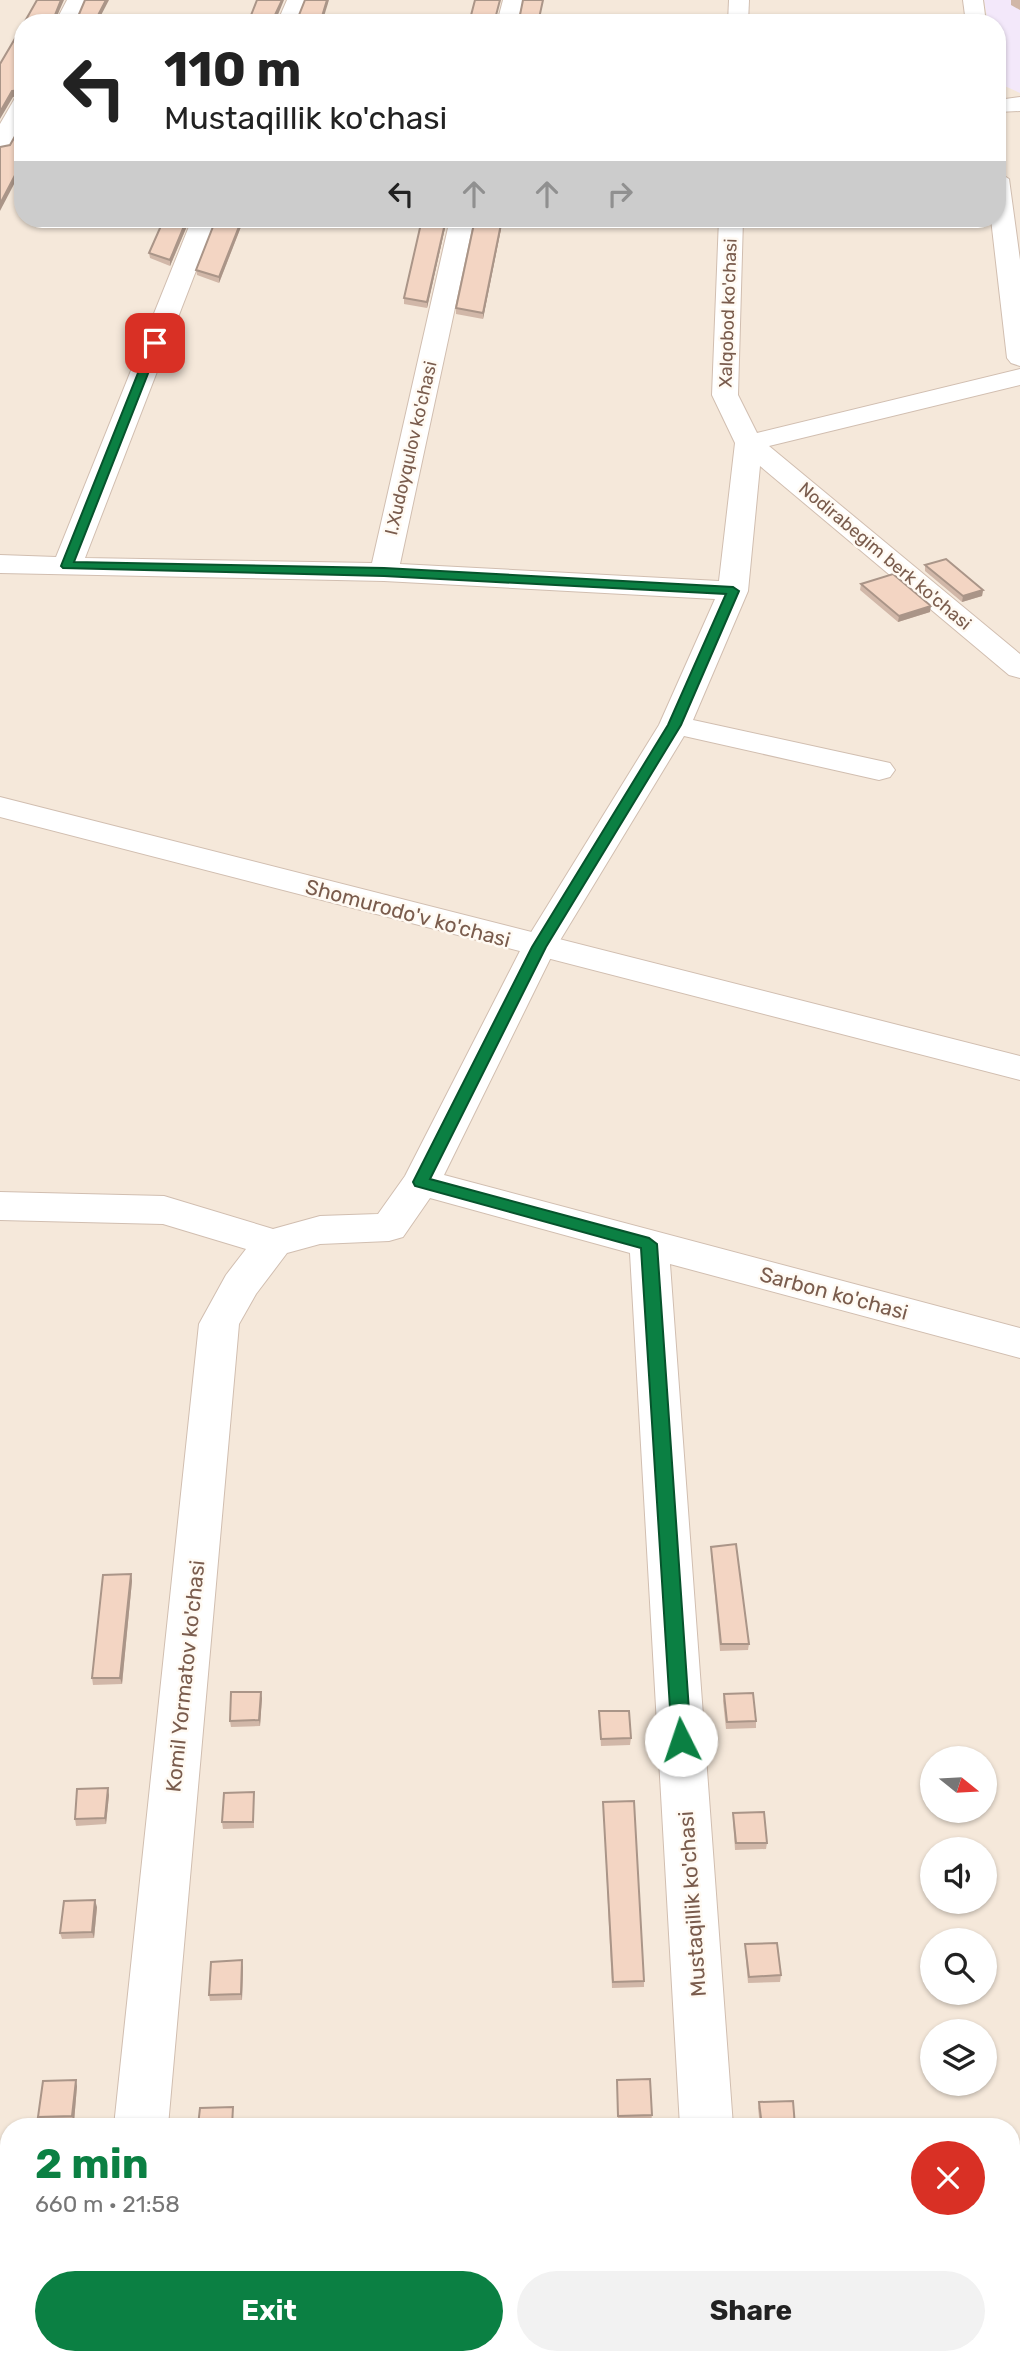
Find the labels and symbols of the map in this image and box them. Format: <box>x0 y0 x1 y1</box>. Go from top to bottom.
street label: Xalqobod ko'chasi <box>714 238 742 388</box>
pin <box>125 313 185 373</box>
street label: I.Xudoyqulov ko'chasi <box>380 359 442 537</box>
street label: Nodirabegim berk ko'chasi <box>794 477 976 635</box>
street label: Shomurodo'v ko'chasi <box>303 874 513 952</box>
street label: Sarbon ko'chasi <box>757 1261 911 1325</box>
street label: Komil Yormatov ko'chasi <box>160 1559 210 1793</box>
position arrow <box>644 1703 718 1777</box>
north arrow <box>920 1746 998 1824</box>
street label: Mustaqillik ko'chasi <box>673 1810 711 1998</box>

